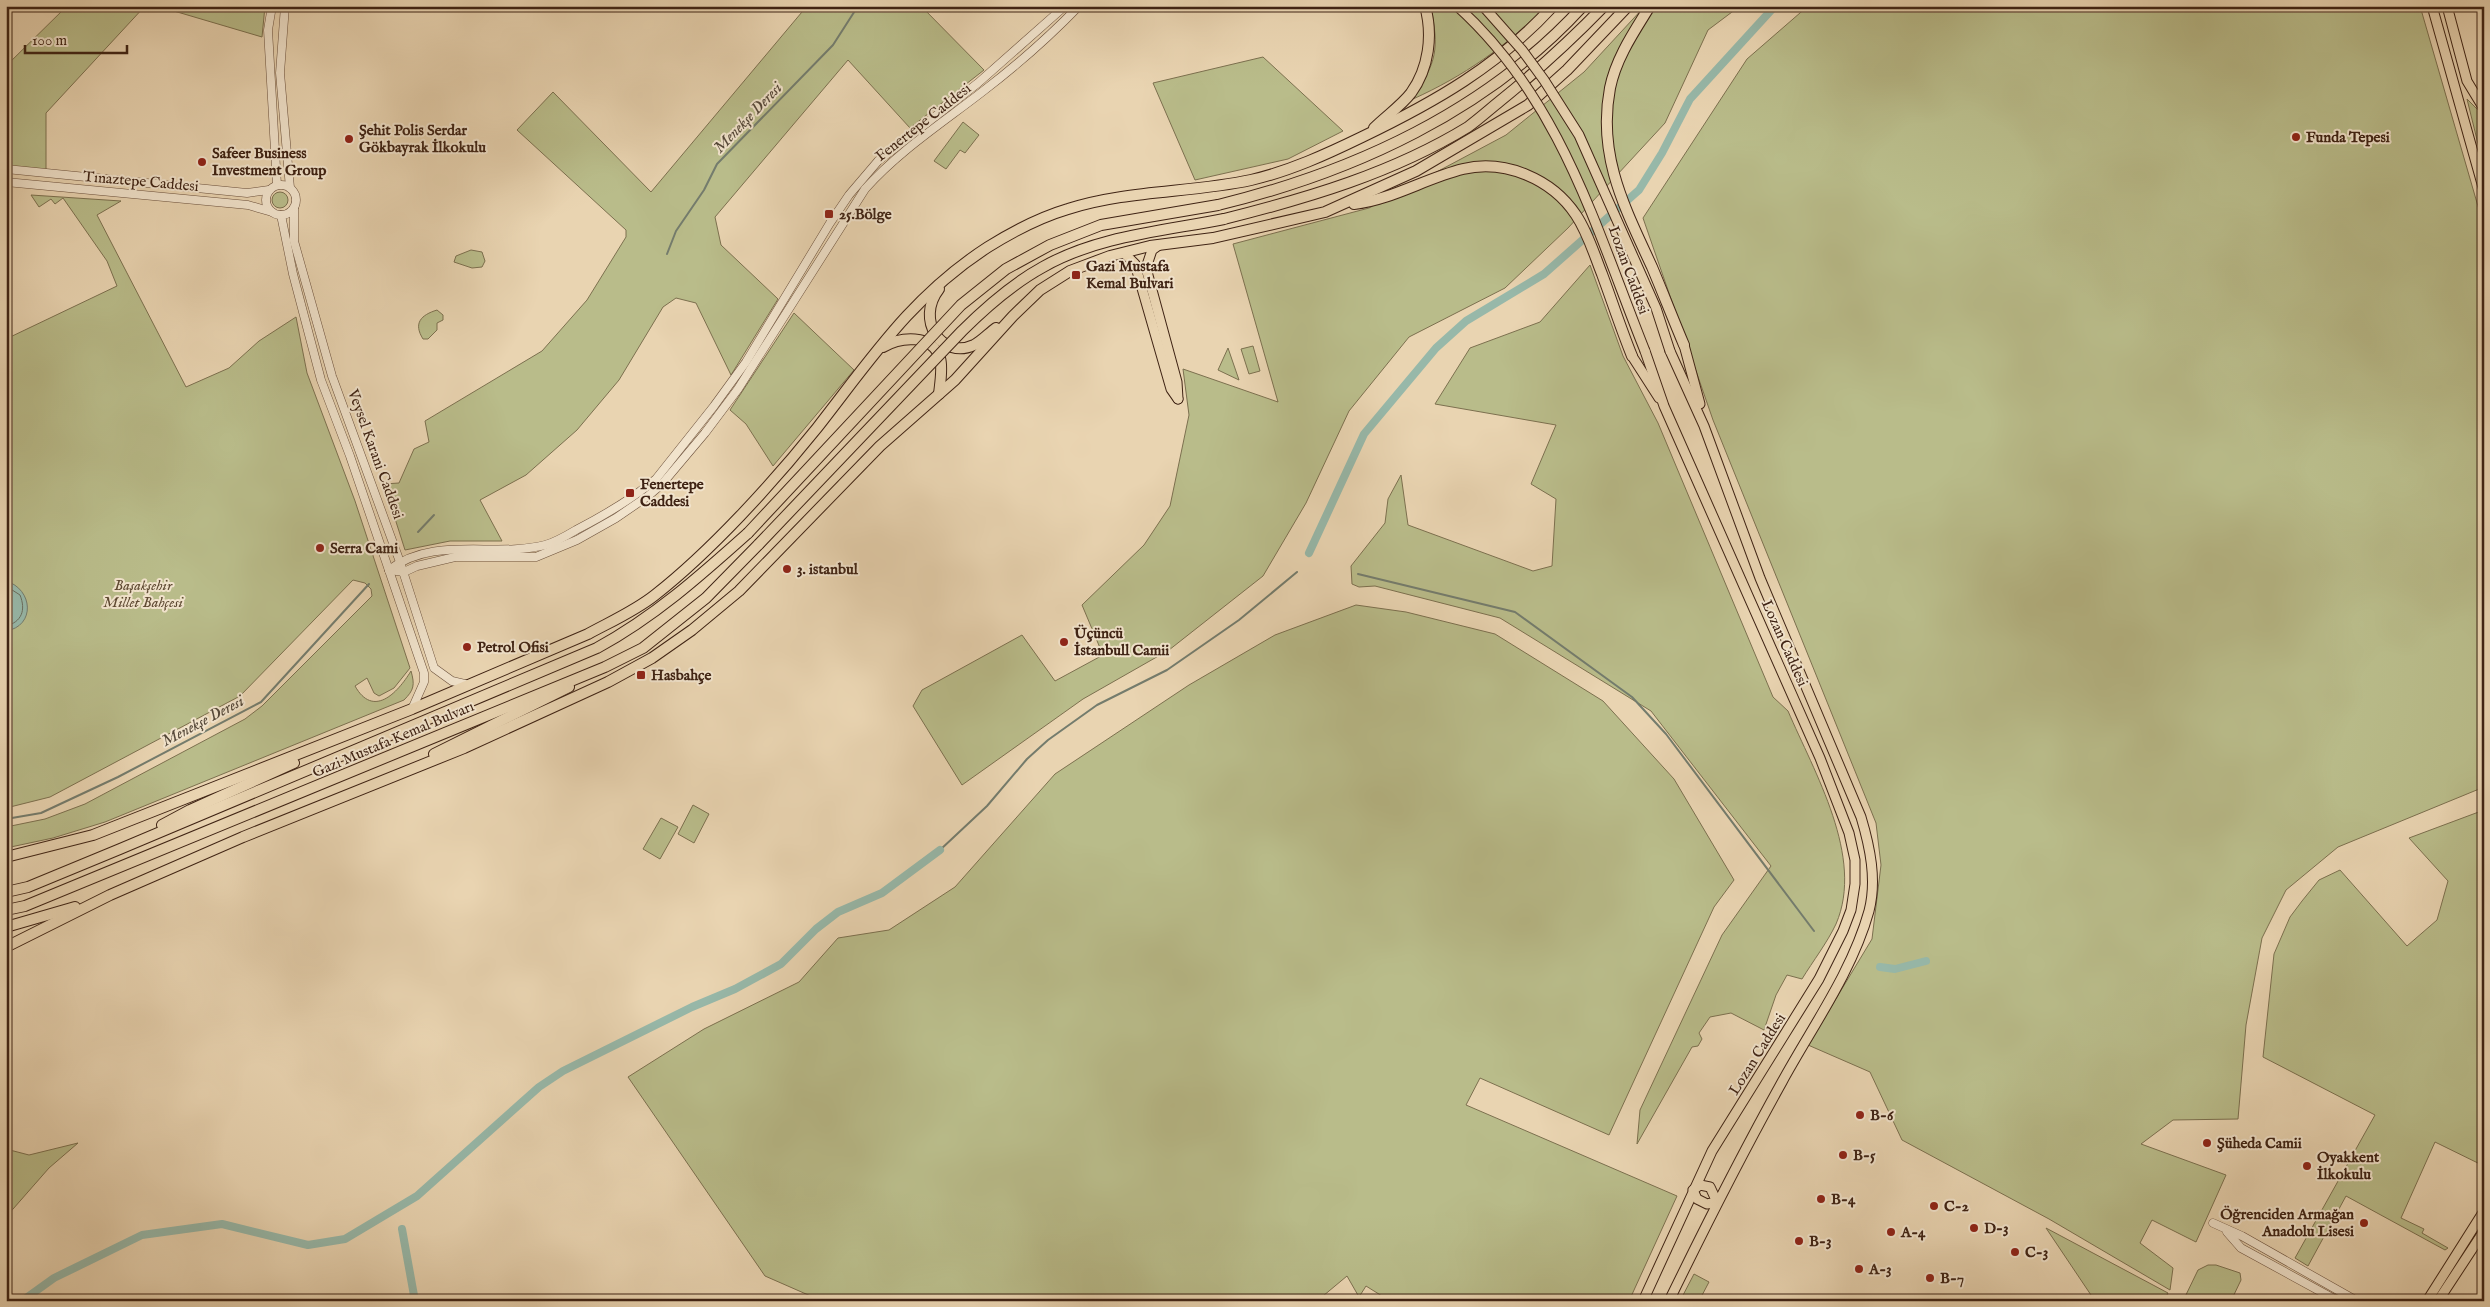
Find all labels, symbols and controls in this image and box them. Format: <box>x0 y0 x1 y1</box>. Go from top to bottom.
scale bar <box>25 22 128 54</box>
text: 100 m <box>32 31 68 50</box>
water label: Menekşe Deresi <box>710 78 788 158</box>
street label: Fenertepe Caddesi <box>872 79 975 166</box>
place label: Şehit Polis Serdar Gökbayrak İlkokulu <box>359 121 486 157</box>
place label: Funda Tepesi <box>2306 128 2390 147</box>
marker: Funda Tepesi <box>2290 131 2302 143</box>
marker: Şehit Polis Serdar Gökbayrak İlkokulu <box>343 133 355 145</box>
place label: Safeer Business Investment Group <box>212 144 326 180</box>
marker: Safeer Business Investment Group <box>196 156 208 168</box>
street label: Tınaztepe Caddesi <box>82 167 200 196</box>
place label: 25.Bölge <box>839 205 892 224</box>
marker: 25.Bölge <box>823 208 835 220</box>
street label: Lozan Caddesi <box>1604 223 1653 317</box>
place label: Gazi Mustafa Kemal Bulvari <box>1086 257 1173 293</box>
marker: Gazi Mustafa Kemal Bulvari <box>1070 269 1082 281</box>
street label: Veysel Karani Caddesi <box>343 386 408 522</box>
place label: Fenertepe Caddesi <box>640 475 704 511</box>
marker: Fenertepe Caddesi <box>624 487 636 499</box>
place label: Serra Cami <box>330 539 398 558</box>
marker: Serra Cami <box>314 542 326 554</box>
place label: 3. istanbul <box>797 560 859 579</box>
marker: 3. istanbul <box>781 563 793 575</box>
park label: Başakşehir Millet Bahçesi <box>103 576 185 612</box>
street label: Lozan Caddesi <box>1757 597 1812 690</box>
place label: Üçüncü İstanbull Camii <box>1073 624 1169 660</box>
marker: Üçüncü İstanbull Camii <box>1058 636 1070 648</box>
place label: Petrol Ofisi <box>477 638 549 657</box>
marker: Petrol Ofisi <box>461 641 473 653</box>
place label: Hasbahçe <box>651 666 712 685</box>
marker: Hasbahçe <box>635 669 647 681</box>
water label: Menekşe Deresi <box>158 691 249 752</box>
street label: Gazi Mustafa Kemal Bulvarı <box>309 697 477 782</box>
street label: Lozan Caddesi <box>1725 1010 1790 1099</box>
place label: B-6 <box>1870 1106 1894 1125</box>
marker: B-6 <box>1854 1109 1866 1121</box>
place label: Şüheda Camii <box>2217 1134 2302 1153</box>
marker: Şüheda Camii <box>2201 1137 2213 1149</box>
place label: B-5 <box>1853 1146 1876 1165</box>
place label: Oyakkent İlkokulu <box>2317 1148 2380 1184</box>
marker: B-5 <box>1837 1149 1849 1161</box>
marker: Oyakkent İlkokulu <box>2301 1160 2313 1172</box>
place label: B-4 <box>1831 1190 1856 1209</box>
marker: B-4 <box>1815 1193 1827 1205</box>
place label: C-2 <box>1944 1197 1969 1216</box>
marker: C-2 <box>1928 1200 1940 1212</box>
place label: Öğrenciden Armağan Anadolu Lisesi <box>2220 1205 2354 1241</box>
marker: Öğrenciden Armağan Anadolu Lisesi <box>2358 1217 2370 1229</box>
place label: D-3 <box>1984 1219 2009 1238</box>
marker: D-3 <box>1968 1222 1980 1234</box>
place label: A-4 <box>1900 1223 1926 1242</box>
marker: A-4 <box>1885 1226 1897 1238</box>
place label: B-3 <box>1809 1232 1832 1251</box>
marker: B-3 <box>1793 1235 1805 1247</box>
place label: C-3 <box>2025 1243 2048 1262</box>
marker: C-3 <box>2009 1246 2021 1258</box>
place label: A-3 <box>1868 1260 1892 1279</box>
marker: A-3 <box>1853 1263 1865 1275</box>
place label: B-7 <box>1940 1269 1964 1288</box>
marker: B-7 <box>1924 1272 1936 1284</box>

